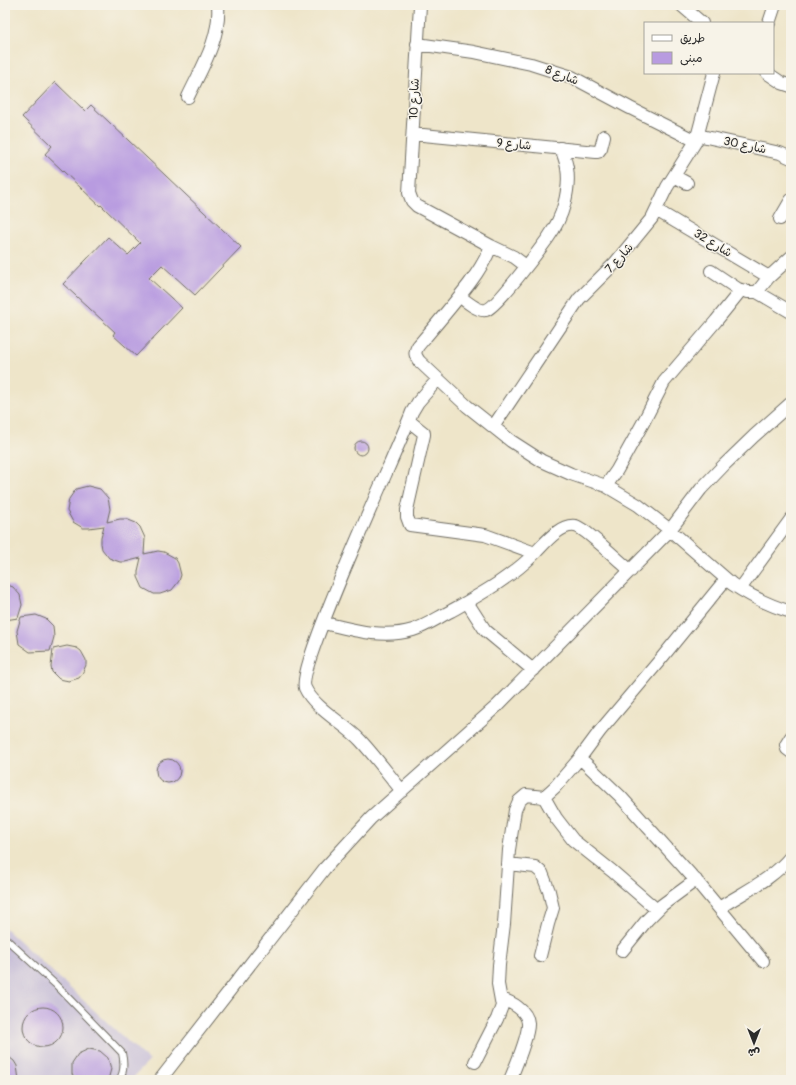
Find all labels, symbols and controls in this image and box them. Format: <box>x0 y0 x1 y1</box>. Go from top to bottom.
legend <box>644 22 774 74</box>
text: طريق <box>680 31 705 46</box>
text: مبنى <box>680 51 703 66</box>
street label: شارع 8 <box>543 62 581 90</box>
street label: شارع 10 <box>406 78 424 120</box>
street label: شارع 30 <box>722 134 768 158</box>
street label: شارع 9 <box>496 136 532 154</box>
street label: شارع 32 <box>690 226 735 262</box>
street label: شارع 7 <box>602 240 637 277</box>
north arrow <box>734 1023 774 1063</box>
text: ش <box>748 1046 760 1059</box>

